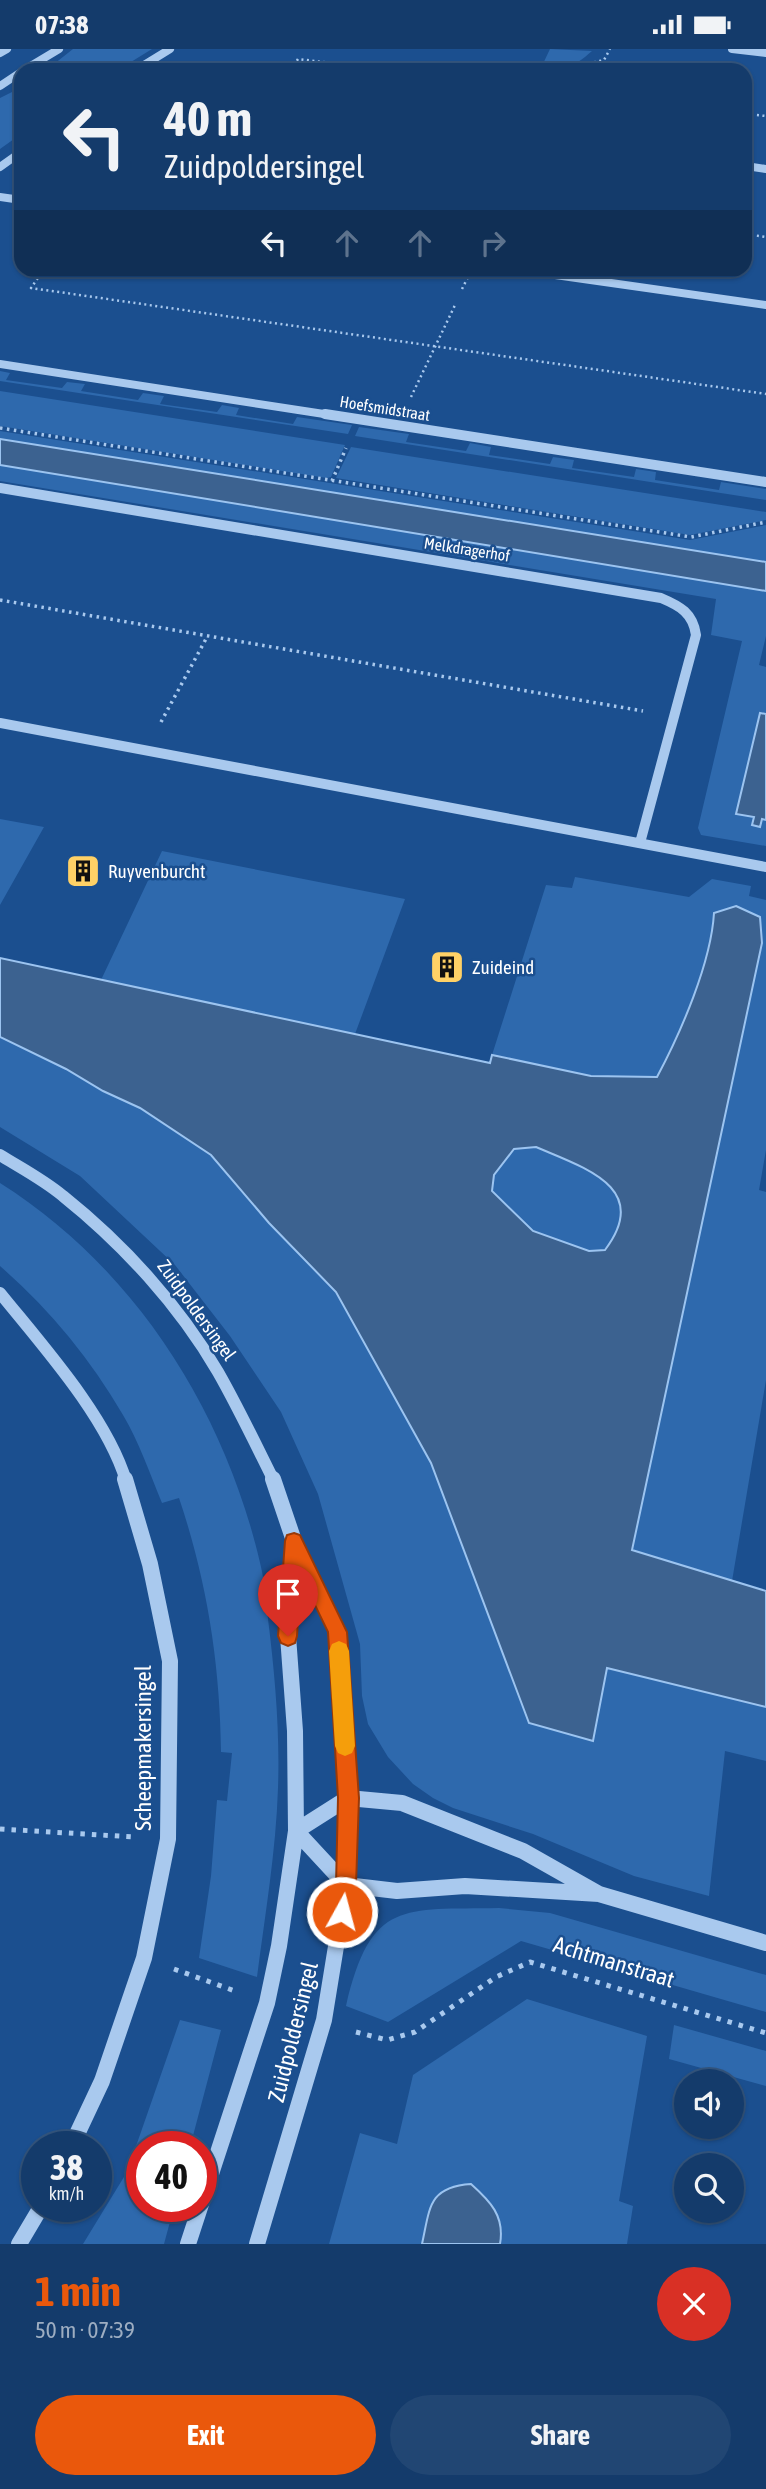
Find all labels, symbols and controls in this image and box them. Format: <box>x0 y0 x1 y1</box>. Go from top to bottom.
text: 07:38 <box>35 10 89 40</box>
text: 40 m <box>164 90 252 146</box>
icon: left <box>49 91 140 182</box>
text: Zuidpoldersingel <box>164 148 364 185</box>
icon: left <box>255 224 293 262</box>
icon: ahead <box>328 224 366 262</box>
icon: ahead <box>401 224 439 262</box>
icon: right <box>474 224 512 262</box>
street label: Hoefsmidstraat <box>339 392 432 424</box>
street label: Melkdragerhof <box>423 533 512 566</box>
building icon: Ruyvenburcht <box>64 852 102 890</box>
place label: Ruyvenburcht <box>108 860 206 882</box>
building icon: Zuideind <box>428 948 466 986</box>
place label: Zuideind <box>472 956 534 978</box>
street label: Zuidpoldersingel <box>153 1255 241 1365</box>
pin <box>258 1564 318 1636</box>
icon: arrive <box>269 1575 307 1613</box>
street label: Scheepmakersingel <box>130 1665 156 1831</box>
position arrow <box>305 1875 379 1949</box>
street label: Achtmanstraat <box>550 1931 678 1993</box>
street label: Zuidpoldersingel <box>263 1959 323 2105</box>
map controls <box>674 2069 744 2223</box>
button: sound <box>674 2069 744 2139</box>
speed limit sign: 40 <box>126 2131 217 2222</box>
text: 38 <box>50 2147 83 2187</box>
button: search <box>674 2153 744 2223</box>
text: km/h <box>49 2183 84 2204</box>
text: 1 min <box>35 2267 121 2315</box>
button: close <box>657 2267 731 2341</box>
text: 50 m · 07:39 <box>35 2317 135 2343</box>
button: Exit <box>35 2395 376 2475</box>
button: Share <box>390 2395 731 2475</box>

